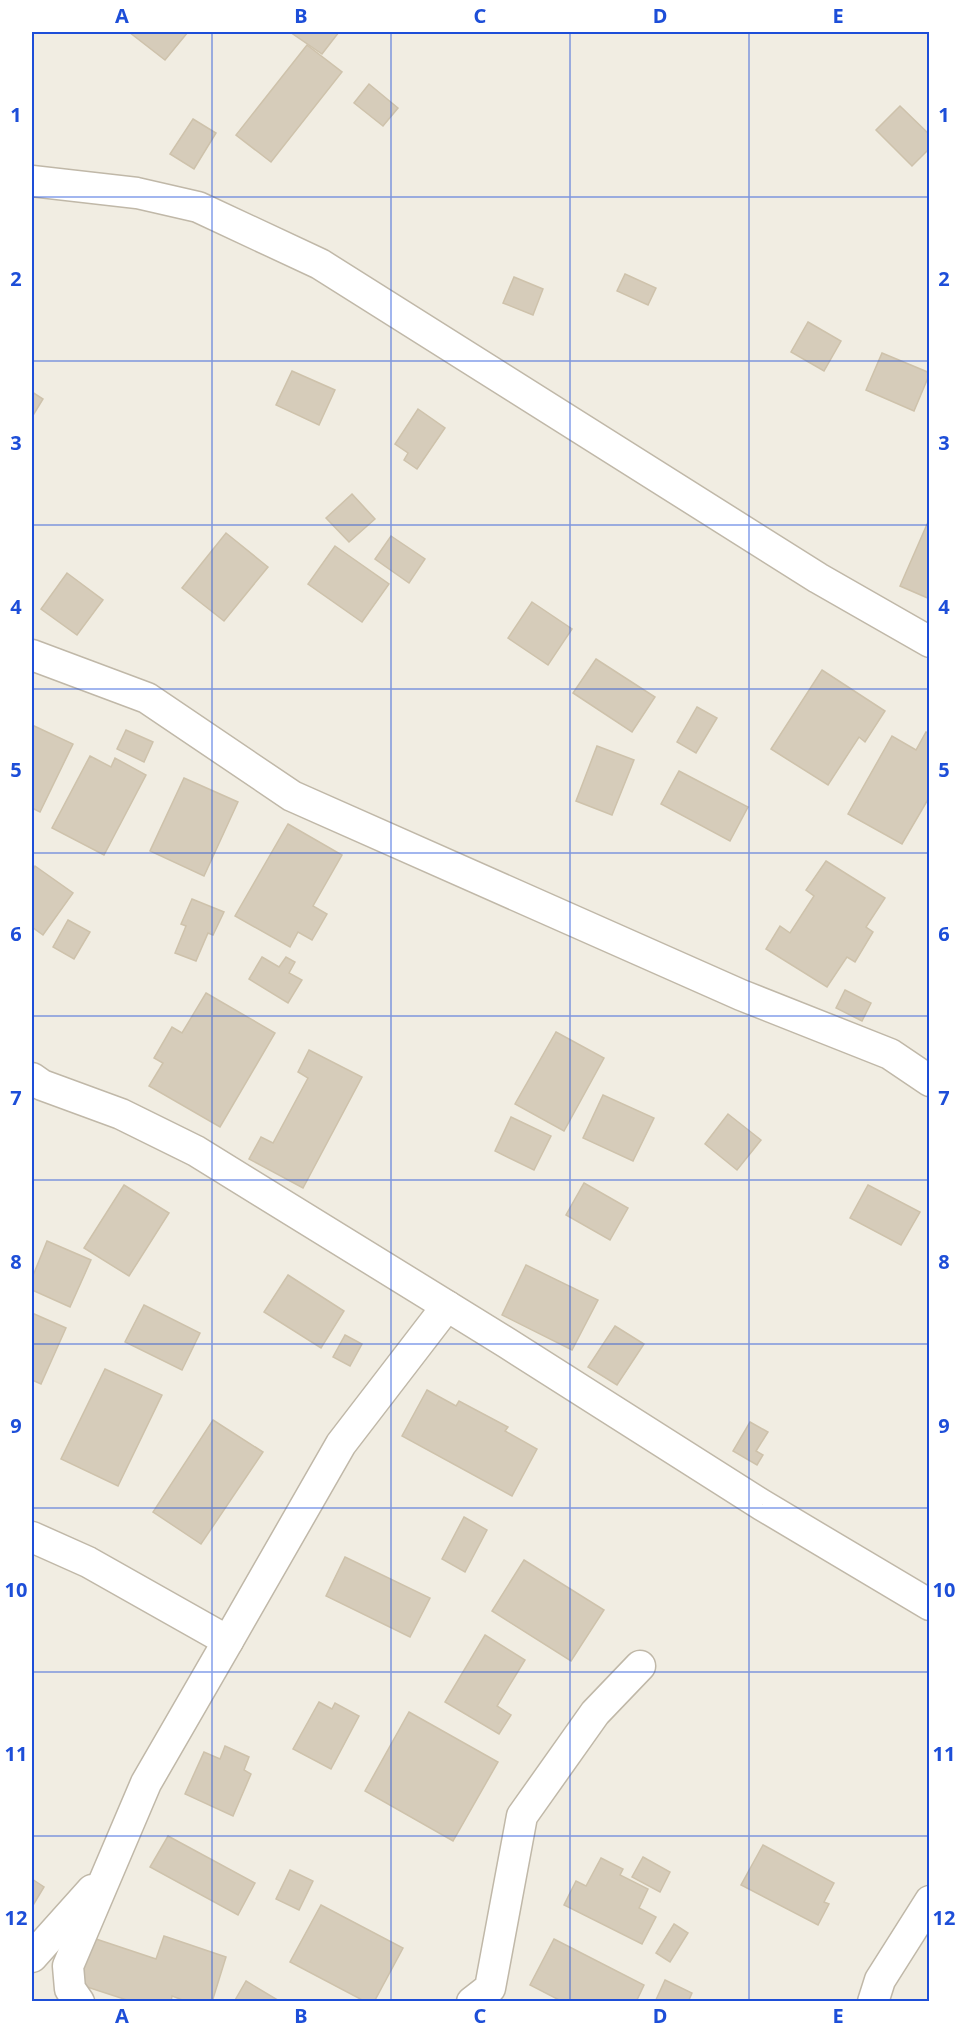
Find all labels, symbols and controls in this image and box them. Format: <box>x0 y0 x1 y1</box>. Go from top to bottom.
text: A <box>115 2 129 29</box>
text: B <box>294 2 308 29</box>
text: C <box>474 2 487 29</box>
text: D <box>653 2 667 29</box>
text: E <box>832 2 844 29</box>
text: 1 <box>10 101 22 128</box>
text: 1 <box>938 101 950 128</box>
text: 2 <box>10 265 22 292</box>
text: 2 <box>938 265 950 292</box>
text: 3 <box>10 429 22 456</box>
text: 3 <box>938 429 950 456</box>
text: 4 <box>10 593 22 620</box>
text: 4 <box>938 593 950 620</box>
text: 5 <box>10 756 22 783</box>
text: 5 <box>938 756 950 783</box>
text: 6 <box>10 920 22 947</box>
text: 6 <box>938 920 950 947</box>
text: 7 <box>10 1084 22 1111</box>
text: 7 <box>938 1084 950 1111</box>
text: 8 <box>10 1248 22 1275</box>
text: 8 <box>938 1248 950 1275</box>
text: 9 <box>10 1412 22 1439</box>
text: 9 <box>938 1412 950 1439</box>
text: 10 <box>5 1576 27 1603</box>
text: 10 <box>933 1576 955 1603</box>
text: 11 <box>5 1740 27 1767</box>
text: 11 <box>933 1740 955 1767</box>
text: 12 <box>5 1904 27 1931</box>
text: 12 <box>933 1904 955 1931</box>
text: A <box>115 2002 129 2029</box>
text: B <box>294 2002 308 2029</box>
text: C <box>474 2002 487 2029</box>
text: D <box>653 2002 667 2029</box>
text: E <box>832 2002 844 2029</box>

